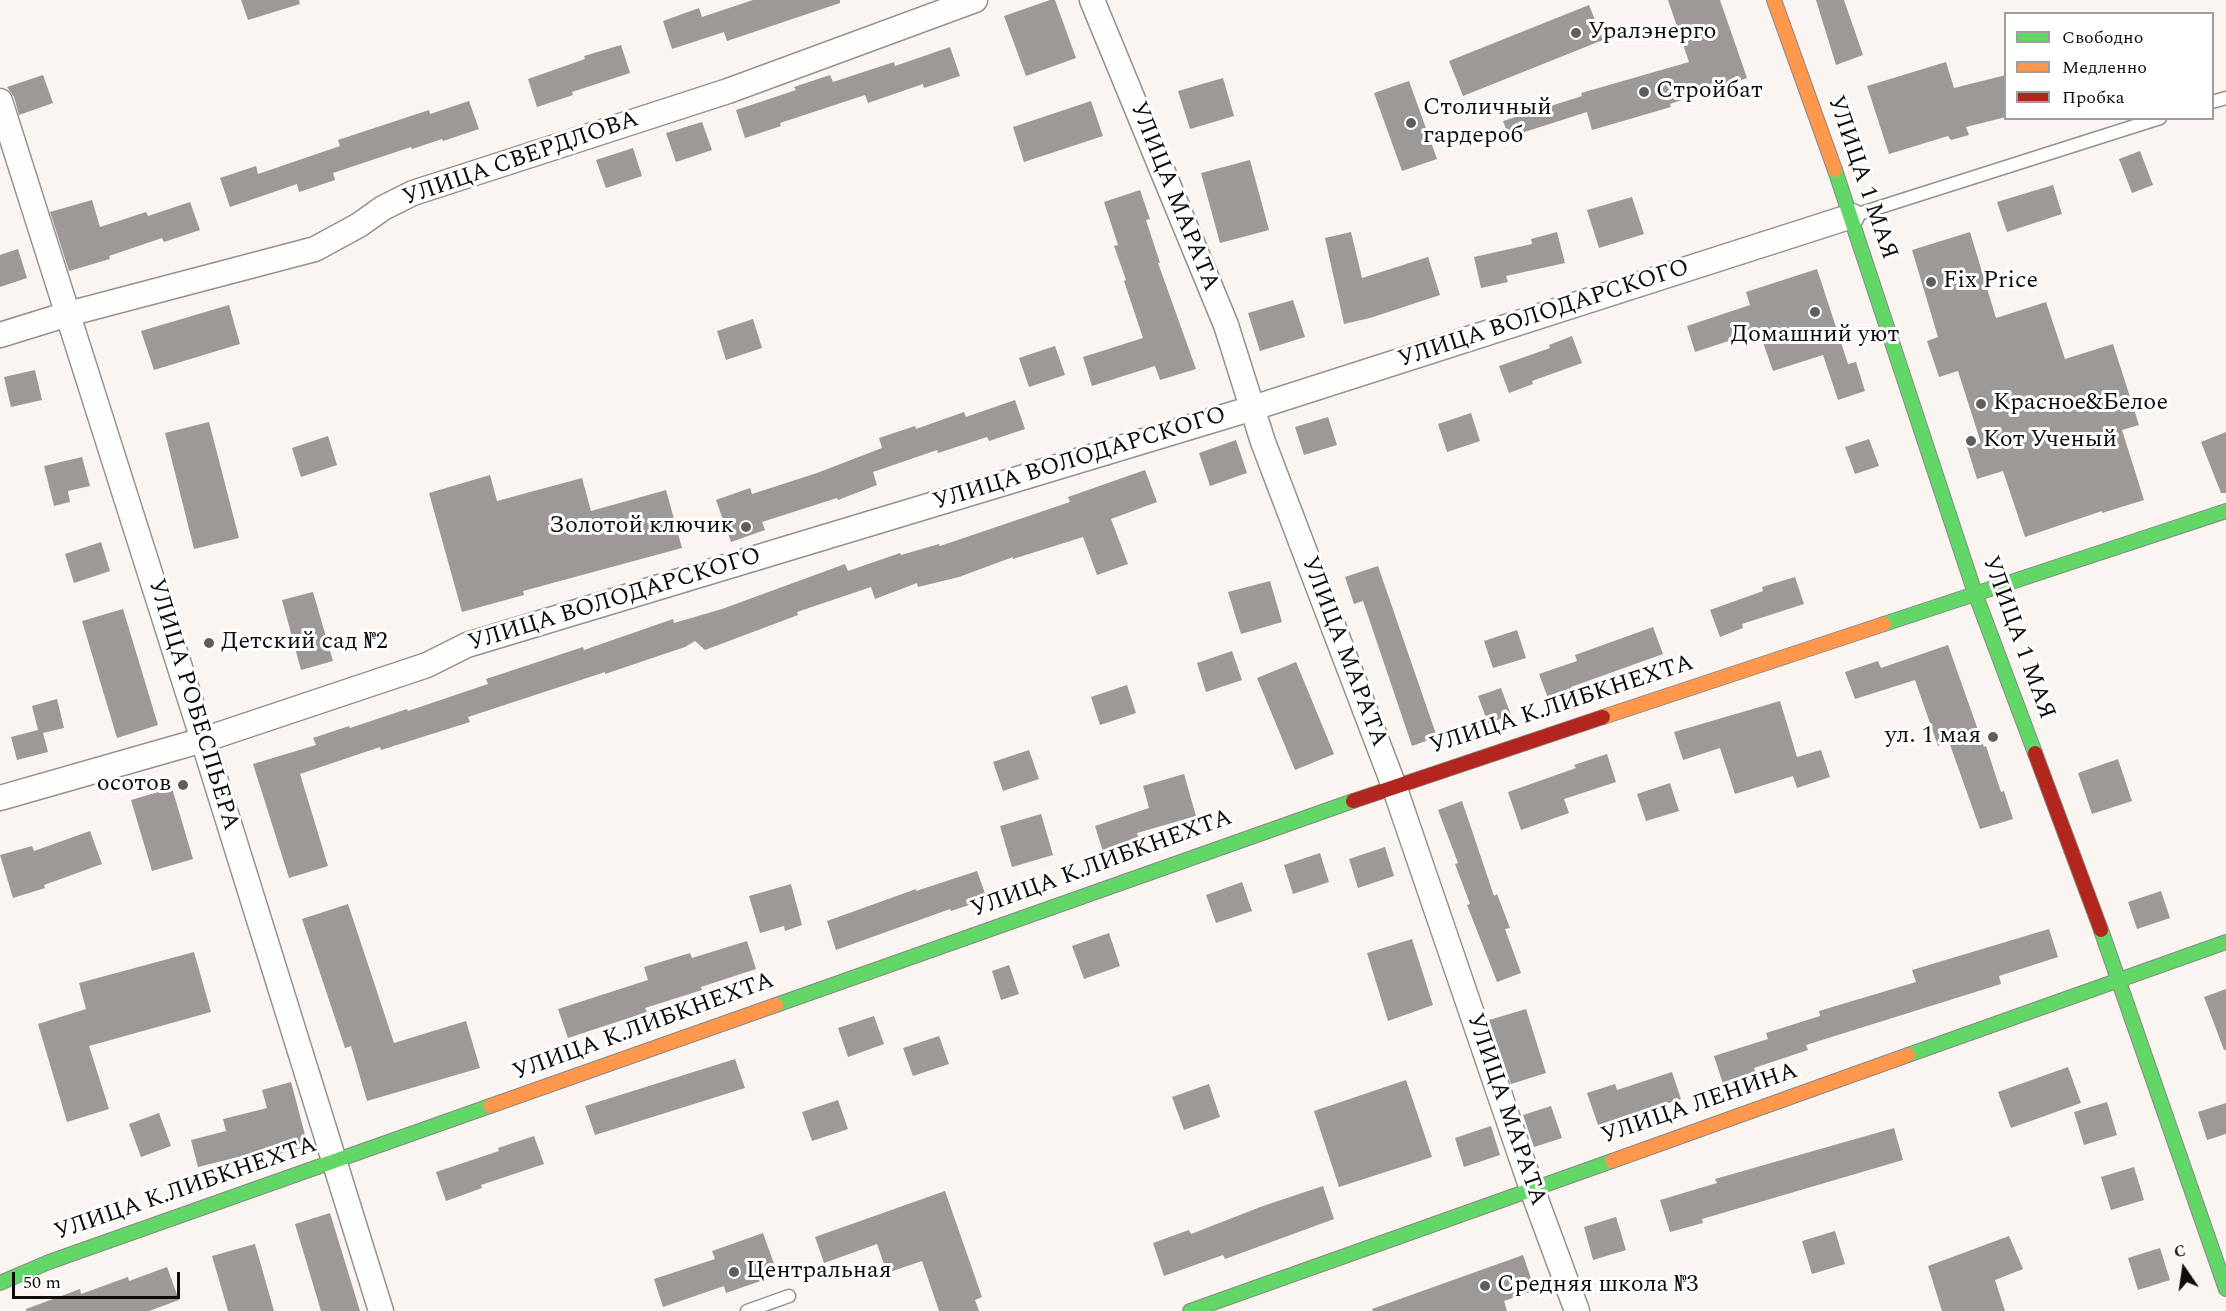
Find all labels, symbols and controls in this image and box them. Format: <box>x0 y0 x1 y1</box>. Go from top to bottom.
legend <box>2004 12 2214 120</box>
place label: Уралэнерго <box>1588 19 1717 47</box>
text: Свободно <box>2062 24 2143 51</box>
marker: Уралэнерго <box>1569 26 1583 40</box>
text: Медленно <box>2062 54 2147 81</box>
place label: Стройбат <box>1656 78 1763 106</box>
text: Пробка <box>2062 84 2124 111</box>
marker: Стройбат <box>1637 85 1651 99</box>
street label: УЛИЦА 1 МАЯ <box>1819 92 1903 264</box>
place label: Столичный гардероб <box>1423 95 1552 151</box>
street label: УЛИЦА МАРАТА <box>1122 98 1224 296</box>
street label: УЛИЦА СВЕРДЛОВА <box>399 106 643 214</box>
marker: Столичный гардероб <box>1404 116 1418 130</box>
street label: УЛИЦА ВОЛОДАРСКОГО <box>1395 254 1693 376</box>
place label: Fix Price <box>1943 268 2038 296</box>
marker: Fix Price <box>1924 275 1938 289</box>
marker: Домашний уют <box>1808 305 1822 319</box>
place label: Домашний уют <box>1731 322 1899 350</box>
place label: Красное&Белое <box>1993 390 2168 418</box>
marker: Красное&Белое <box>1974 397 1988 411</box>
street label: УЛИЦА ВОЛОДАРСКОГО <box>930 402 1230 518</box>
place label: Кот Ученый <box>1983 427 2117 455</box>
marker: Кот Ученый <box>1964 434 1978 448</box>
place label: Золотой ключик <box>549 513 734 541</box>
marker: Золотой ключик <box>739 520 753 534</box>
street label: УЛИЦА ВОЛОДАРСКОГО <box>465 543 765 659</box>
street label: УЛИЦА 1 МАЯ <box>1974 552 2060 724</box>
street label: УЛИЦА МАРАТА <box>1293 553 1393 751</box>
street label: УЛИЦА РОБЕСПЬЕРА <box>140 576 244 834</box>
place label: Детский сад №2 <box>221 629 388 657</box>
marker: Детский сад №2 <box>202 636 216 650</box>
street label: УЛИЦА К.ЛИБКНЕХТА <box>1426 650 1698 762</box>
place label: ул. 1 мая <box>1885 723 1981 751</box>
marker: ул. 1 мая <box>1986 730 2000 744</box>
place label: осотов <box>97 771 171 799</box>
marker: осотов <box>176 778 190 792</box>
street label: УЛИЦА К.ЛИБКНЕХТА <box>968 804 1236 926</box>
street label: УЛИЦА К.ЛИБКНЕХТА <box>510 967 778 1089</box>
street label: УЛИЦА МАРАТА <box>1459 1010 1551 1210</box>
street label: УЛИЦА ЛЕНИНА <box>1598 1058 1802 1152</box>
street label: УЛИЦА К.ЛИБКНЕХТА <box>51 1132 321 1248</box>
text: С <box>2172 1238 2188 1264</box>
north arrow <box>2154 1239 2214 1299</box>
place label: Центральная <box>746 1258 892 1286</box>
scale bar <box>15 1260 183 1298</box>
marker: Центральная <box>727 1265 741 1279</box>
text: 50 m <box>23 1269 61 1296</box>
place label: Средняя школа №3 <box>1497 1272 1698 1300</box>
marker: Средняя школа №3 <box>1478 1279 1492 1293</box>

